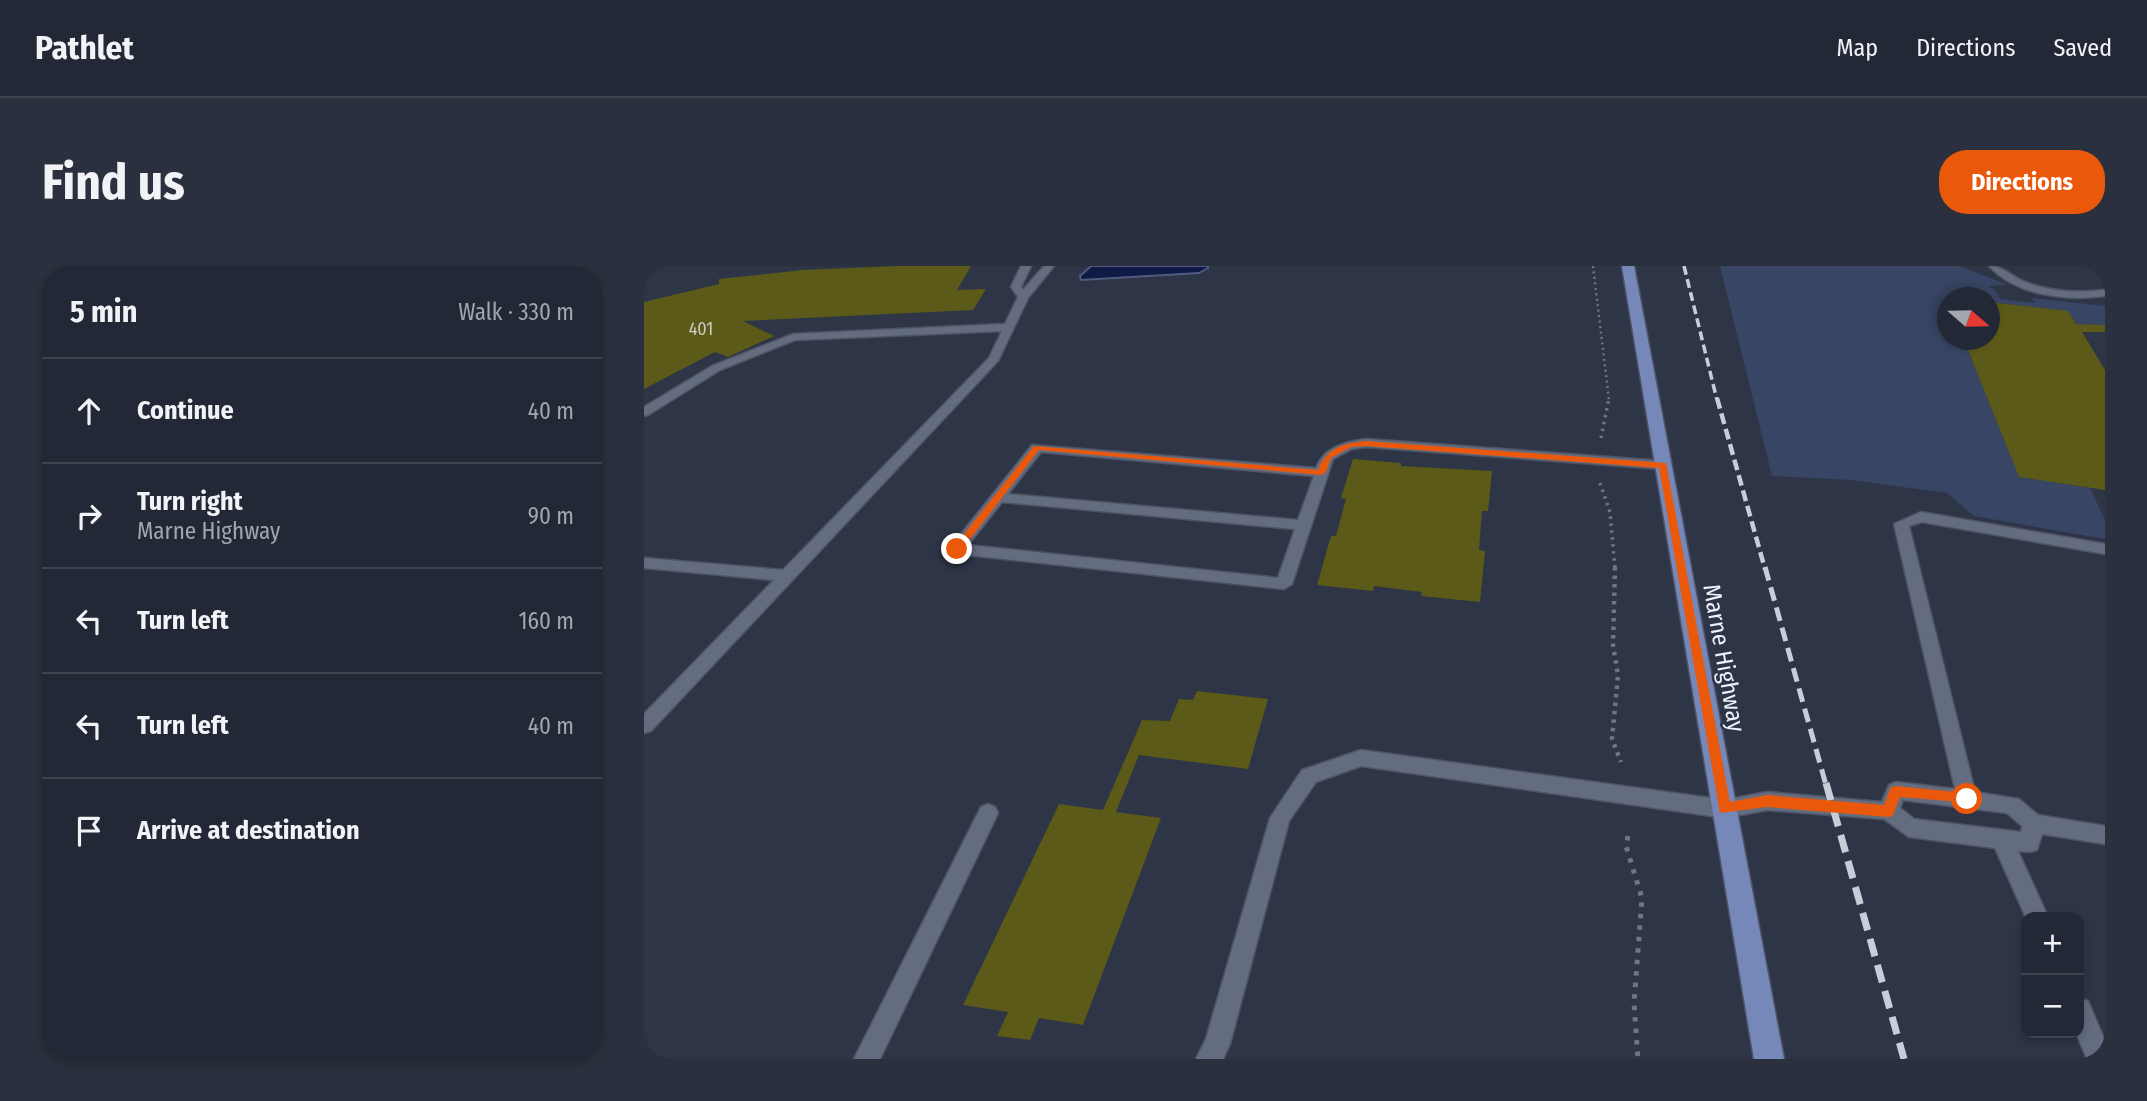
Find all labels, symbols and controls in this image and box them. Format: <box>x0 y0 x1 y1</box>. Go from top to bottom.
text: Pathlet <box>35 28 134 68</box>
text: Map <box>1837 34 1878 62</box>
text: Directions <box>1916 34 2015 62</box>
text: Saved <box>2053 34 2112 62</box>
button: Directions <box>1939 150 2105 214</box>
text: Find us <box>42 153 185 212</box>
north arrow <box>1937 287 2000 350</box>
text: 5 min <box>70 294 137 330</box>
text: Walk · 330 m <box>458 298 574 326</box>
house number: 401 <box>689 318 713 340</box>
icon: ahead <box>70 392 108 430</box>
text: Continue <box>137 395 234 426</box>
text: 40 m <box>528 397 574 425</box>
text: Turn right <box>137 486 243 517</box>
icon: right <box>70 497 108 535</box>
text: 90 m <box>528 502 574 530</box>
text: Marne Highway <box>137 517 280 545</box>
route end <box>941 533 972 564</box>
street label: Marne Highway <box>1697 582 1751 734</box>
icon: left <box>70 602 108 640</box>
text: Turn left <box>137 605 229 636</box>
text: 160 m <box>519 607 574 635</box>
icon: left <box>70 707 108 745</box>
text: Turn left <box>137 710 229 741</box>
text: 40 m <box>528 712 574 740</box>
route start <box>1951 783 1982 814</box>
icon: arrive <box>70 812 108 850</box>
text: Arrive at destination <box>137 815 360 846</box>
map controls <box>2021 912 2084 1038</box>
button: + <box>2021 912 2084 975</box>
button: − <box>2021 975 2084 1038</box>

